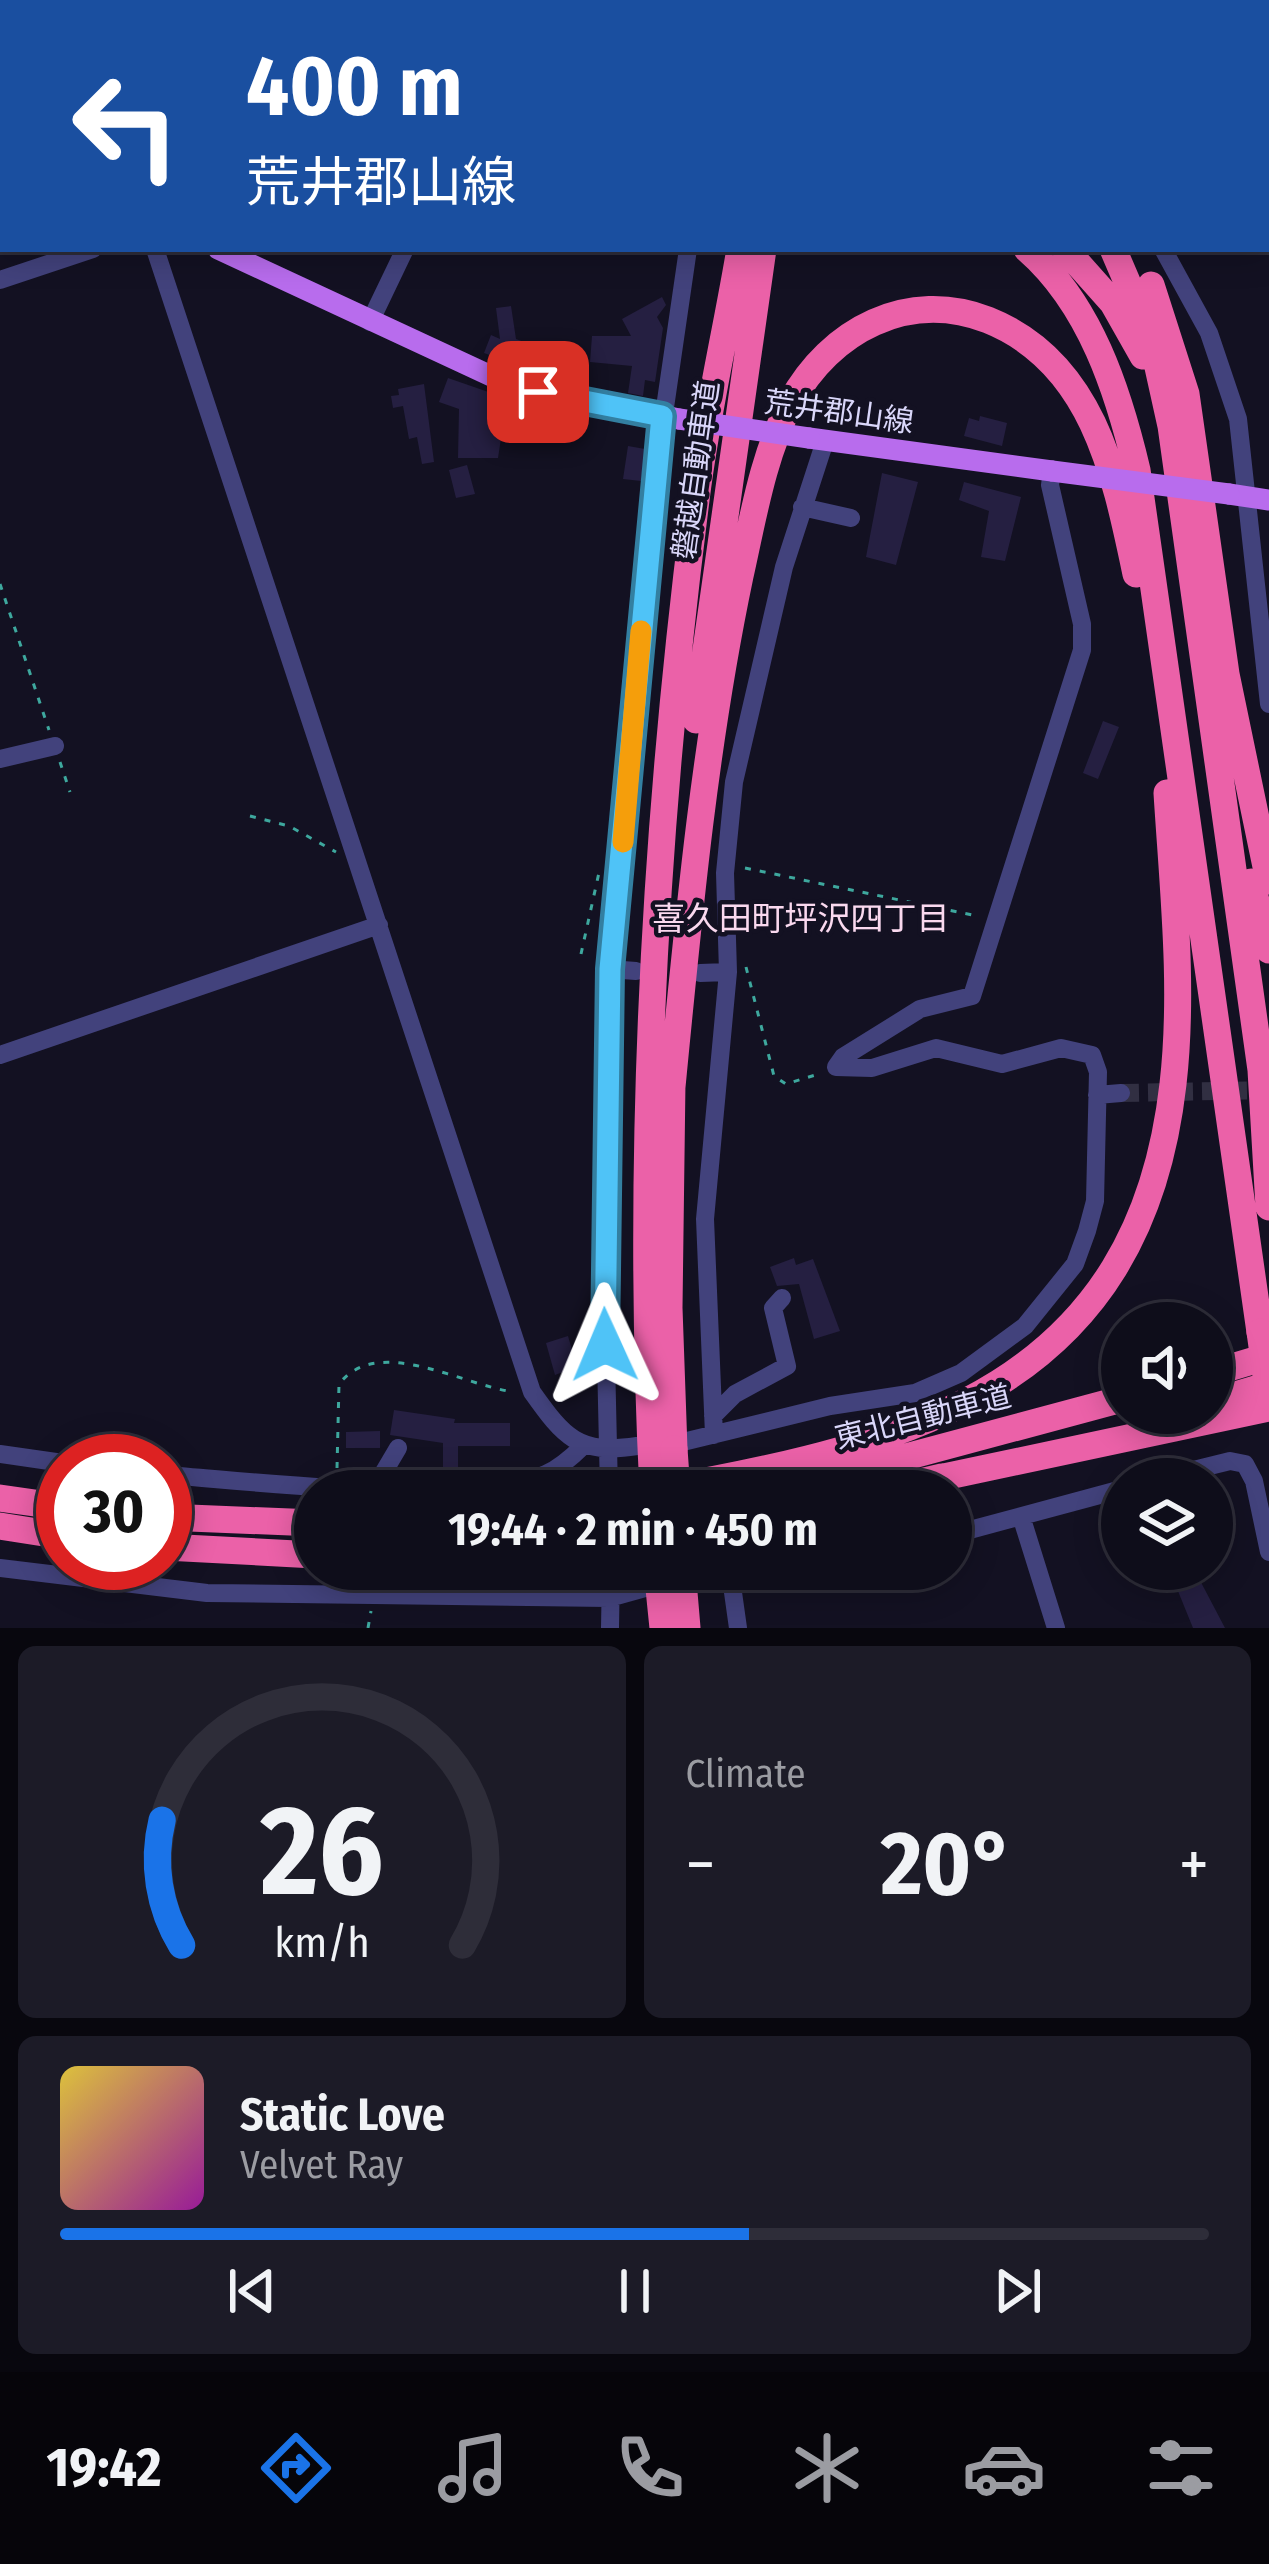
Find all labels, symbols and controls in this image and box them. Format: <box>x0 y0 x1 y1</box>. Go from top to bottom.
text: 400 m <box>246 36 462 137</box>
icon: left <box>48 48 204 204</box>
text: 荒井郡山線 <box>246 151 516 215</box>
pin <box>487 341 589 443</box>
icon: arrive <box>505 359 571 425</box>
street label: 磐越自動車道 <box>666 378 726 562</box>
street label: 荒井郡山線 <box>762 384 916 440</box>
district label: 喜久田町坪沢四丁目 <box>653 899 950 939</box>
position arrow <box>542 1282 668 1408</box>
map controls <box>1101 1302 1233 1590</box>
button: sound <box>1101 1302 1233 1434</box>
street label: 東北自動車道 <box>831 1378 1015 1456</box>
speed limit sign: 30 <box>36 1434 192 1590</box>
button: layers <box>1101 1458 1233 1590</box>
text: 19:44 · 2 min · 450 m <box>448 1503 818 1557</box>
text: Climate <box>686 1751 806 1797</box>
text: 26 <box>259 1777 383 1927</box>
text: 20° <box>881 1810 1014 1918</box>
text: − <box>686 1825 715 1904</box>
text: + <box>1179 1825 1209 1904</box>
text: km/h <box>274 1917 370 1968</box>
text: Static Love <box>240 2088 445 2142</box>
text: Velvet Ray <box>240 2142 403 2188</box>
icon: previous <box>219 2258 285 2324</box>
icon: pause <box>602 2258 668 2324</box>
icon: next <box>985 2258 1051 2324</box>
icon: directions <box>254 2426 338 2510</box>
icon: music <box>431 2426 515 2510</box>
icon: phone <box>608 2426 692 2510</box>
icon: climate <box>785 2426 869 2510</box>
icon: car <box>962 2426 1046 2510</box>
icon: filters <box>1139 2426 1223 2510</box>
text: 19:42 <box>46 2436 161 2500</box>

